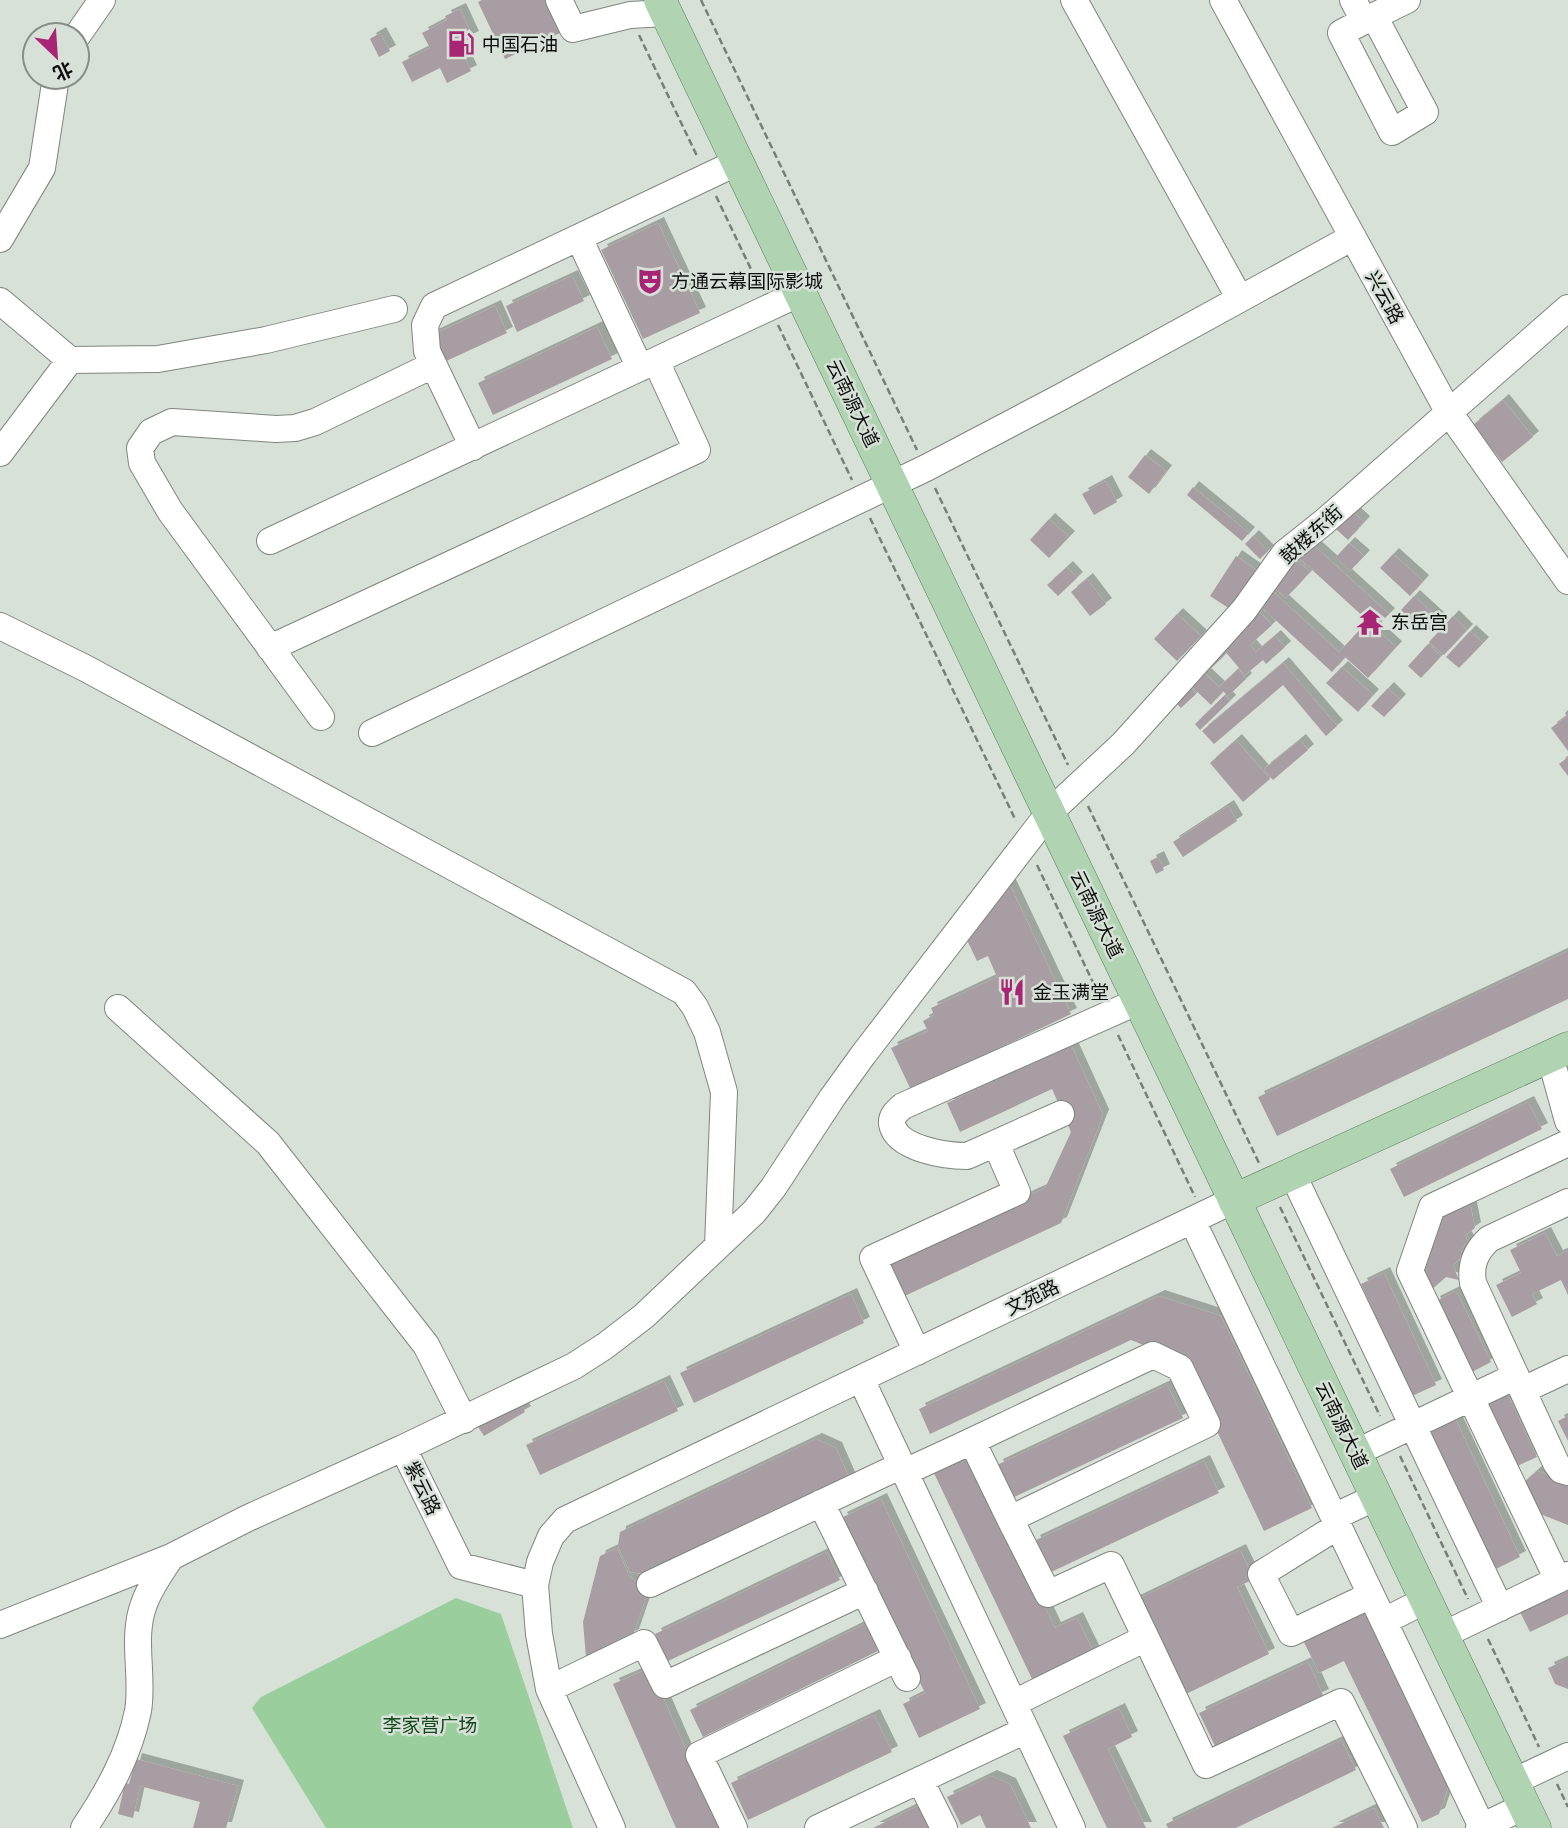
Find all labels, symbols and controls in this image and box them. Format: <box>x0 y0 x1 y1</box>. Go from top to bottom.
north arrow <box>21 21 91 91</box>
fuel station icon: 中国石油 <box>446 29 476 59</box>
place label: 中国石油 <box>482 32 558 56</box>
text: 北 <box>49 57 77 86</box>
theatre icon: 方通云幕国际影城 <box>635 266 665 296</box>
street label: 兴云路 <box>1361 266 1409 328</box>
place label: 方通云幕国际影城 <box>671 269 823 293</box>
street label: 云南源大道 <box>821 355 885 451</box>
street label: 鼓楼东街 <box>1275 500 1347 568</box>
temple icon: 东岳宫 <box>1355 607 1385 637</box>
place label: 东岳宫 <box>1391 610 1448 634</box>
street label: 云南源大道 <box>1065 866 1129 962</box>
restaurant icon: 金玉满堂 <box>997 977 1027 1007</box>
place label: 金玉满堂 <box>1033 980 1109 1004</box>
street label: 文苑路 <box>1001 1274 1063 1320</box>
street label: 云南源大道 <box>1310 1377 1374 1473</box>
street label: 紫云路 <box>400 1457 446 1519</box>
park label: 李家营广场 <box>382 1713 478 1737</box>

